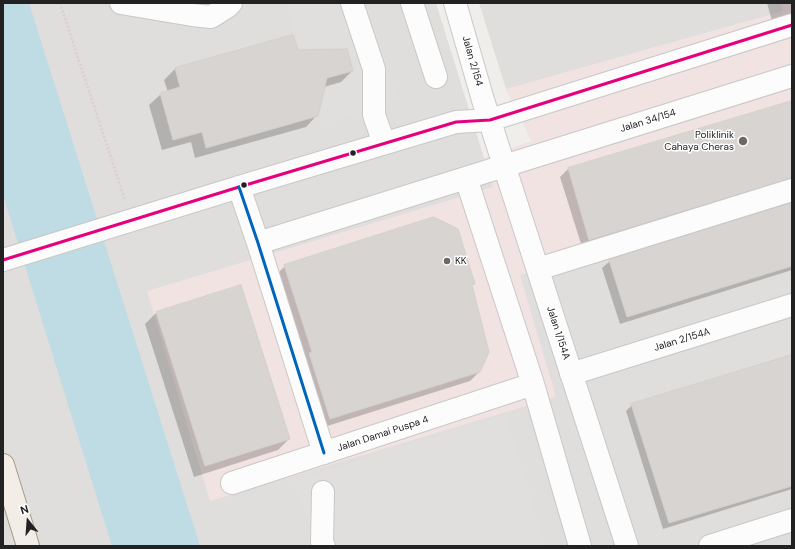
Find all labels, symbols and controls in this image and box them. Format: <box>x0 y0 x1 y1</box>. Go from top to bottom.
street label: Jalan 2/154 <box>459 35 485 87</box>
street label: Jalan 34/154 <box>619 107 677 135</box>
place label: Poliklinik Cahaya Cheras <box>664 129 734 152</box>
marker: Poliklinik Cahaya Cheras <box>737 135 749 147</box>
unlabelled marker <box>348 148 358 158</box>
unlabelled marker <box>239 180 249 190</box>
place label: KK <box>455 255 467 267</box>
marker: KK <box>442 256 452 266</box>
street label: Jalan 1/154A <box>544 305 572 361</box>
street label: Jalan 2/154A <box>652 326 712 354</box>
street label: Jalan Damai Puspa 4 <box>336 414 430 454</box>
north arrow <box>8 501 48 541</box>
text: N <box>19 502 30 517</box>

